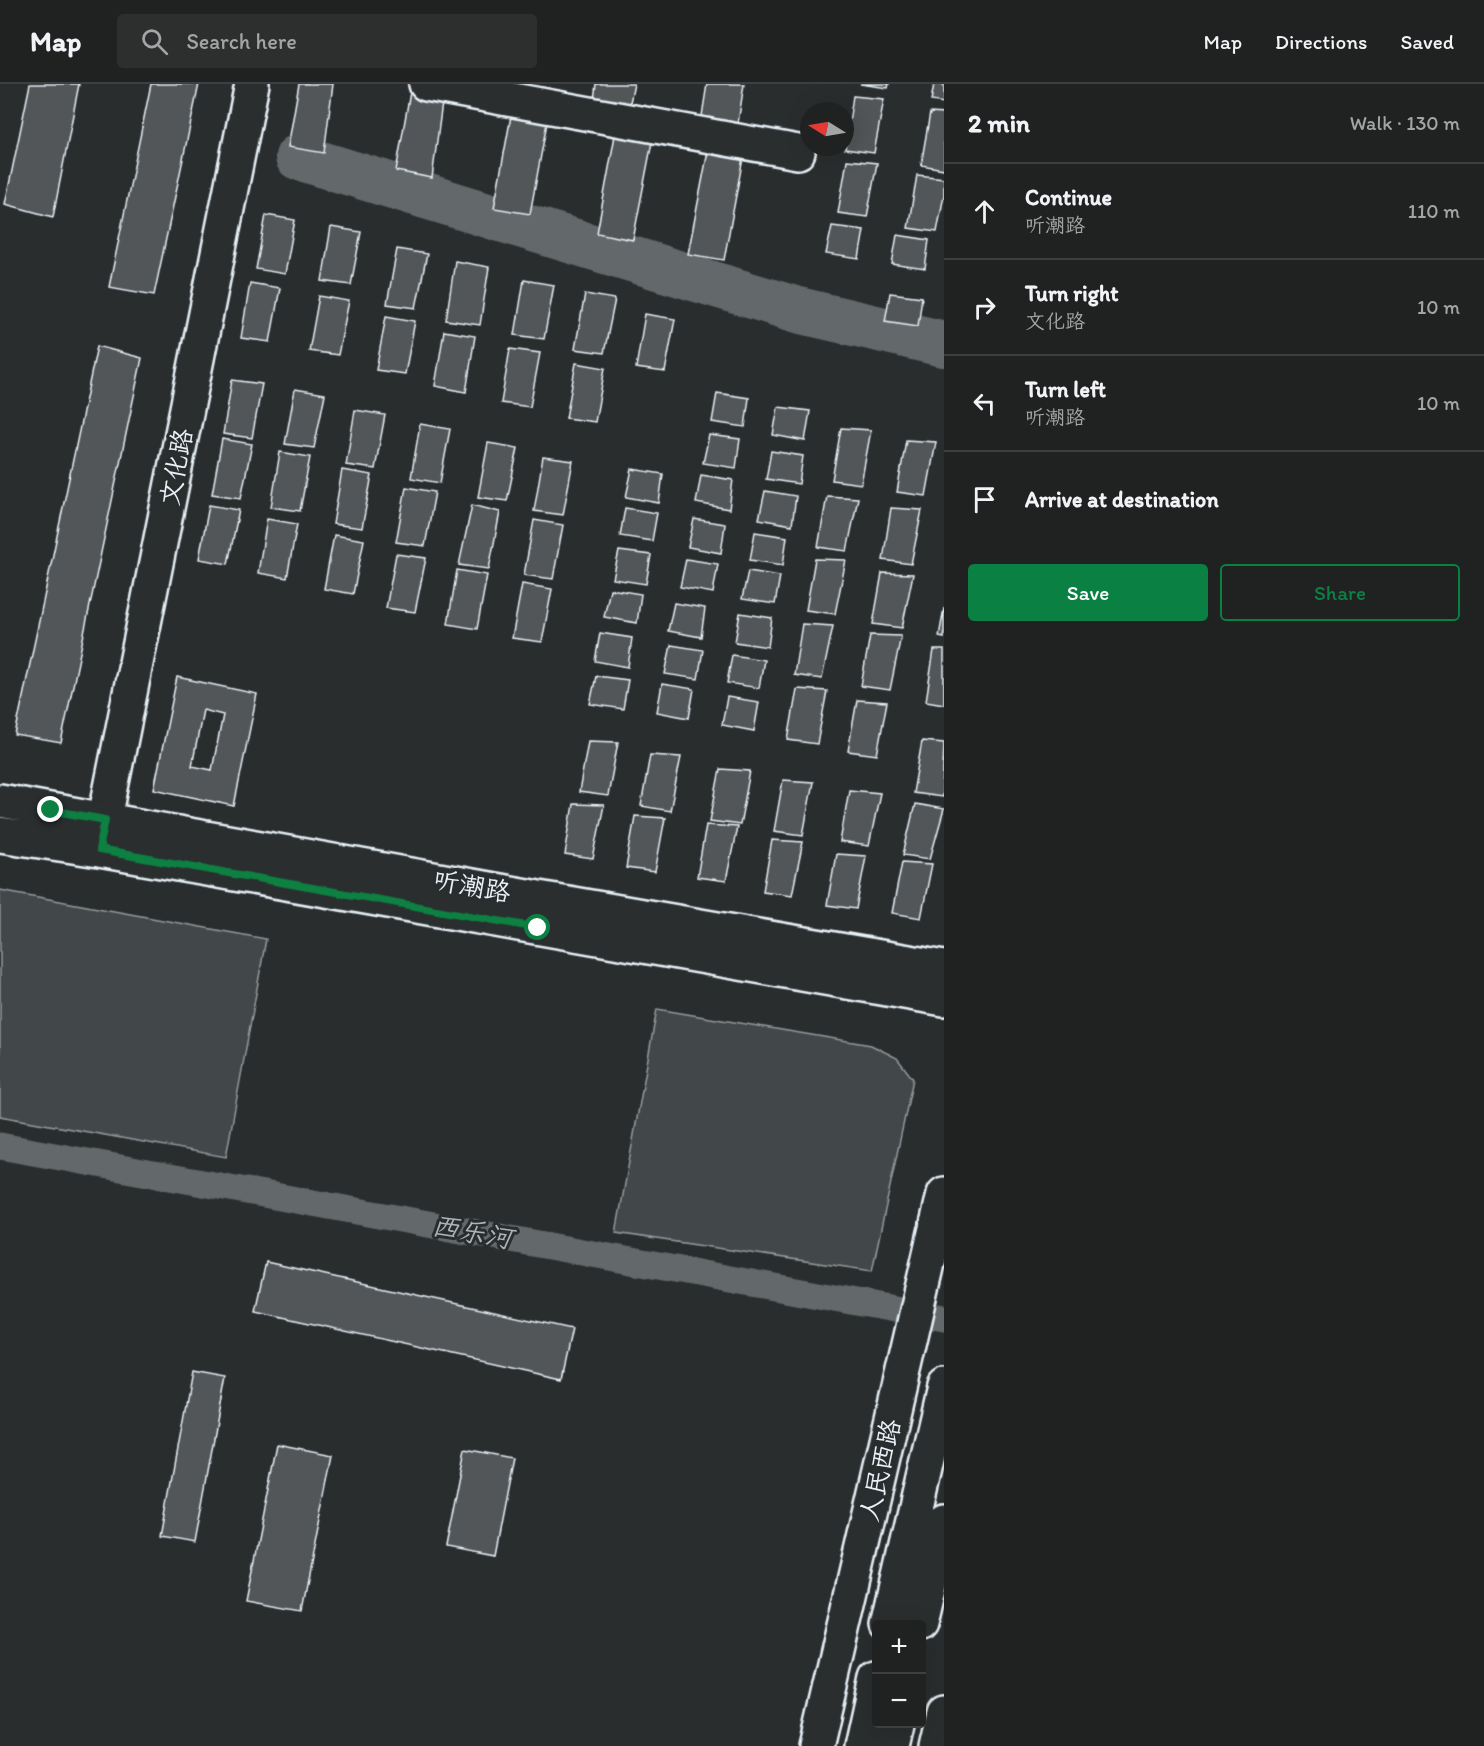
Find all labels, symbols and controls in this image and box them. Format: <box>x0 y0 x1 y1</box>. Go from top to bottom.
search box <box>117 14 537 68</box>
text: Map <box>30 24 81 58</box>
icon: search <box>138 25 171 58</box>
text: Search here <box>186 28 297 55</box>
text: Map <box>1204 29 1242 54</box>
text: Directions <box>1275 29 1367 54</box>
text: Saved <box>1400 29 1454 54</box>
north arrow <box>800 102 854 156</box>
text: 2 min <box>968 107 1030 139</box>
text: Walk · 130 m <box>1350 111 1460 135</box>
text: Continue <box>1025 184 1112 211</box>
icon: ahead <box>968 195 1001 228</box>
text: 110 m <box>1408 199 1460 223</box>
text: 听潮路 <box>1025 213 1085 237</box>
text: Turn right <box>1025 280 1119 307</box>
icon: right <box>968 291 1001 324</box>
text: 10 m <box>1417 295 1460 319</box>
text: 文化路 <box>1025 309 1085 333</box>
text: Turn left <box>1025 376 1106 403</box>
icon: left <box>968 387 1001 420</box>
text: 10 m <box>1417 391 1460 415</box>
text: 听潮路 <box>1025 405 1085 429</box>
street label: 文化路 <box>153 426 199 508</box>
icon: arrive <box>968 483 1001 516</box>
text: Arrive at destination <box>1025 486 1219 513</box>
button: Save <box>968 564 1208 621</box>
button: Share <box>1220 564 1460 621</box>
route end <box>37 796 63 822</box>
street label: 听潮路 <box>431 863 513 909</box>
route start <box>524 914 550 940</box>
water label: 西乐河 <box>429 1208 519 1255</box>
street label: 人民西路 <box>853 1416 907 1524</box>
map controls <box>872 1620 926 1728</box>
button: + <box>872 1620 926 1674</box>
button: − <box>872 1674 926 1728</box>

